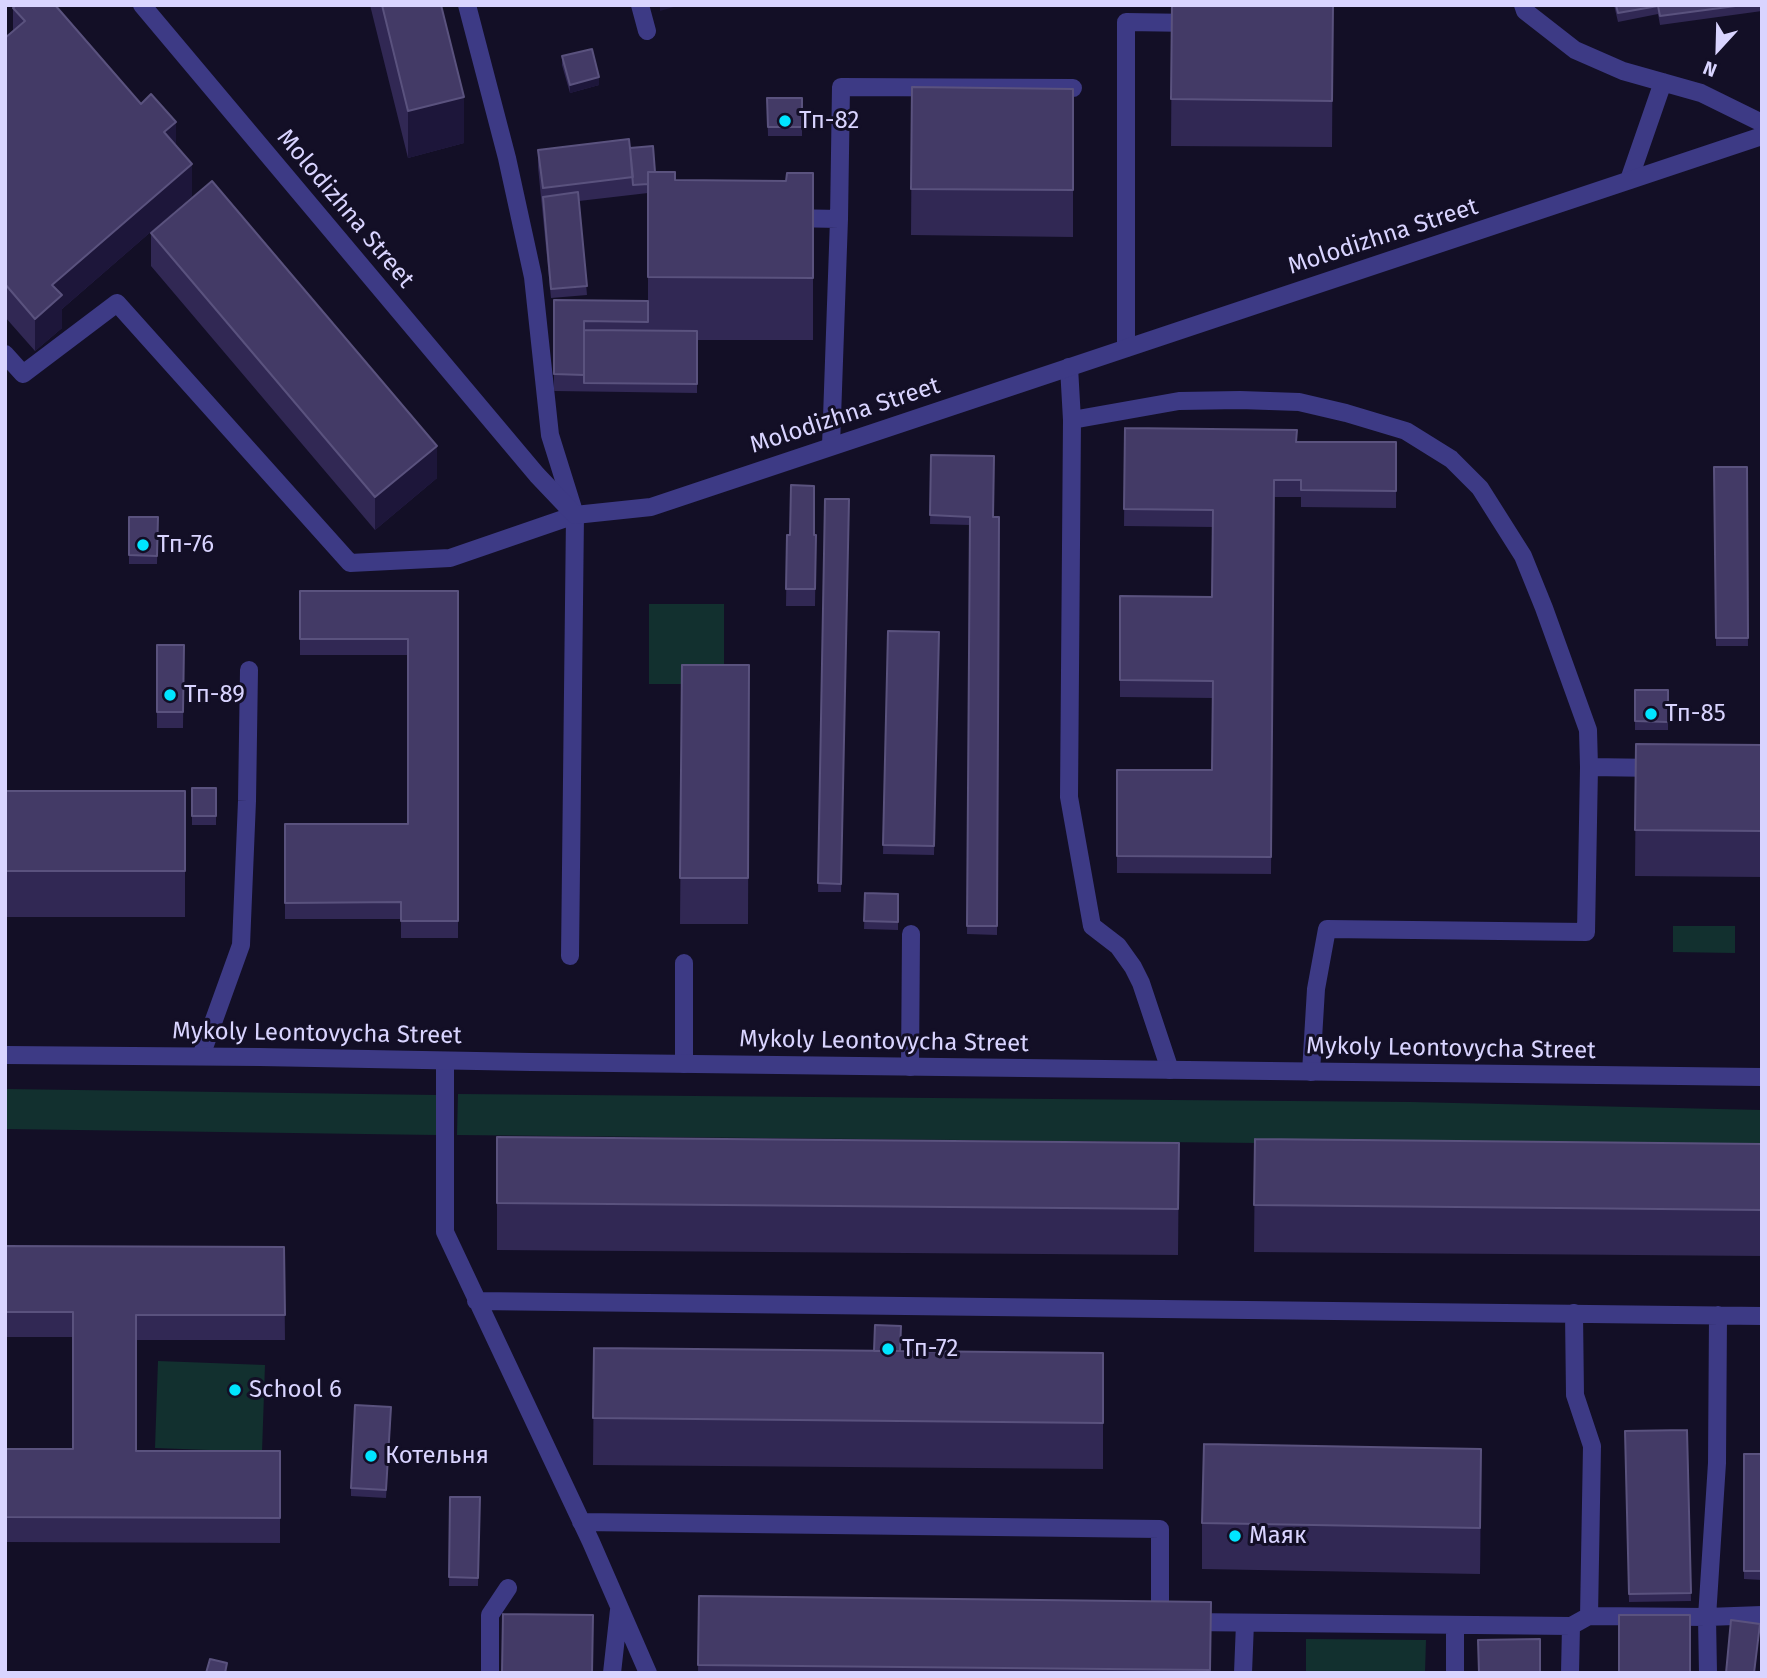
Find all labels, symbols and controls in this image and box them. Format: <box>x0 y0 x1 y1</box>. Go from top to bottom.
north arrow <box>1683 14 1753 84</box>
text: N <box>1700 56 1720 82</box>
place label: Тп-82 <box>799 107 859 135</box>
marker: Тп-82 <box>777 113 793 129</box>
street label: Molodizhna Street <box>270 124 420 294</box>
street label: Molodizhna Street <box>1284 193 1482 281</box>
street label: Molodizhna Street <box>746 372 944 460</box>
place label: Тп-76 <box>157 531 214 559</box>
marker: Тп-76 <box>135 537 151 553</box>
place label: Тп-89 <box>184 681 245 709</box>
marker: Тп-89 <box>162 687 178 703</box>
place label: Тп-85 <box>1665 700 1726 728</box>
marker: Тп-85 <box>1643 706 1659 722</box>
street label: Mykoly Leontovycha Street <box>172 1017 462 1051</box>
street label: Mykoly Leontovycha Street <box>739 1025 1029 1059</box>
street label: Mykoly Leontovycha Street <box>1306 1032 1596 1066</box>
place label: Тп-72 <box>902 1335 958 1363</box>
marker: Тп-72 <box>880 1341 896 1357</box>
place label: School 6 <box>249 1376 342 1404</box>
marker: School 6 <box>227 1382 243 1398</box>
place label: Котельня <box>385 1442 489 1470</box>
marker: Котельня <box>363 1448 379 1464</box>
place label: Маяк <box>1249 1522 1306 1550</box>
marker: Маяк <box>1227 1528 1243 1544</box>

